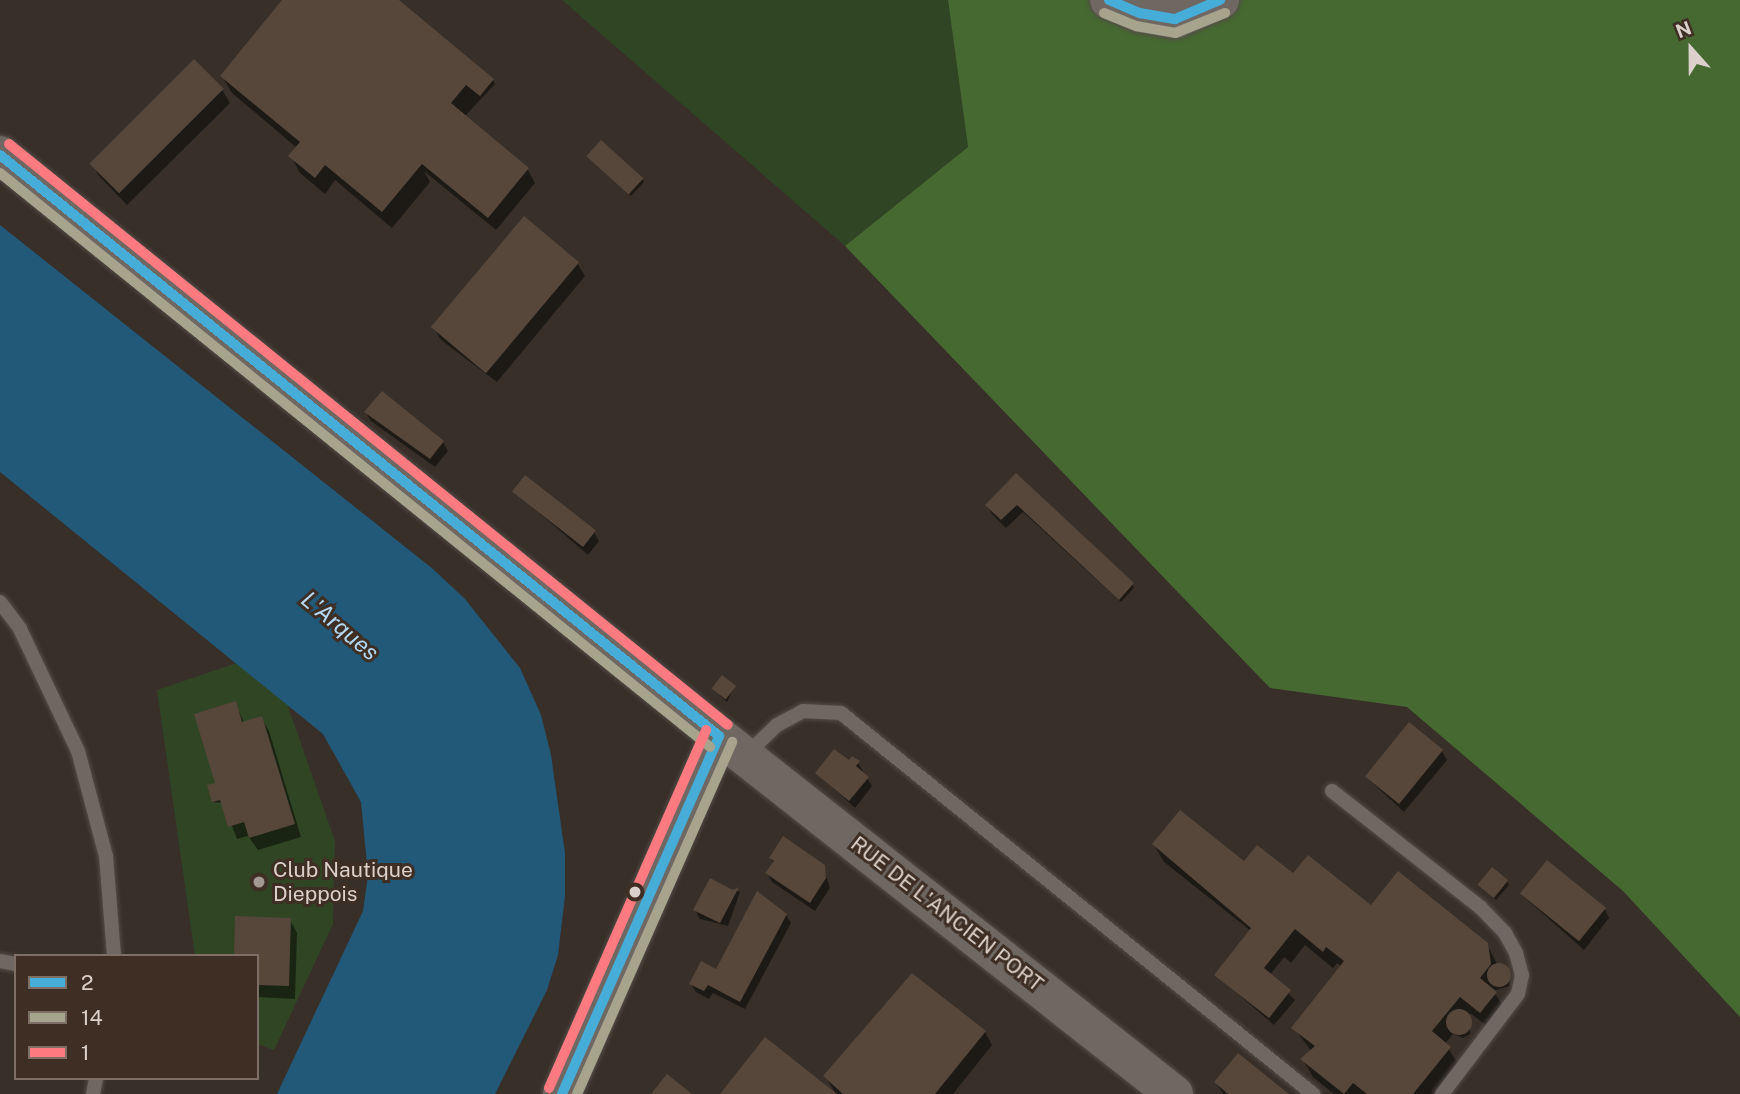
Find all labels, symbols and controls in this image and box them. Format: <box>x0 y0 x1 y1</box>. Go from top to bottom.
north arrow <box>1656 14 1726 84</box>
text: N <box>1673 16 1694 42</box>
water label: L'Arques <box>296 586 384 666</box>
street label: RUE DE L'ANCIEN PORT <box>846 831 1048 997</box>
place label: Club Nautique Dieppois <box>273 857 413 907</box>
marker: Club Nautique Dieppois <box>251 874 267 890</box>
unlabelled marker <box>628 885 642 899</box>
legend <box>14 954 259 1080</box>
text: 2 <box>81 970 94 995</box>
text: 14 <box>81 1005 103 1030</box>
text: 1 <box>81 1040 90 1065</box>

